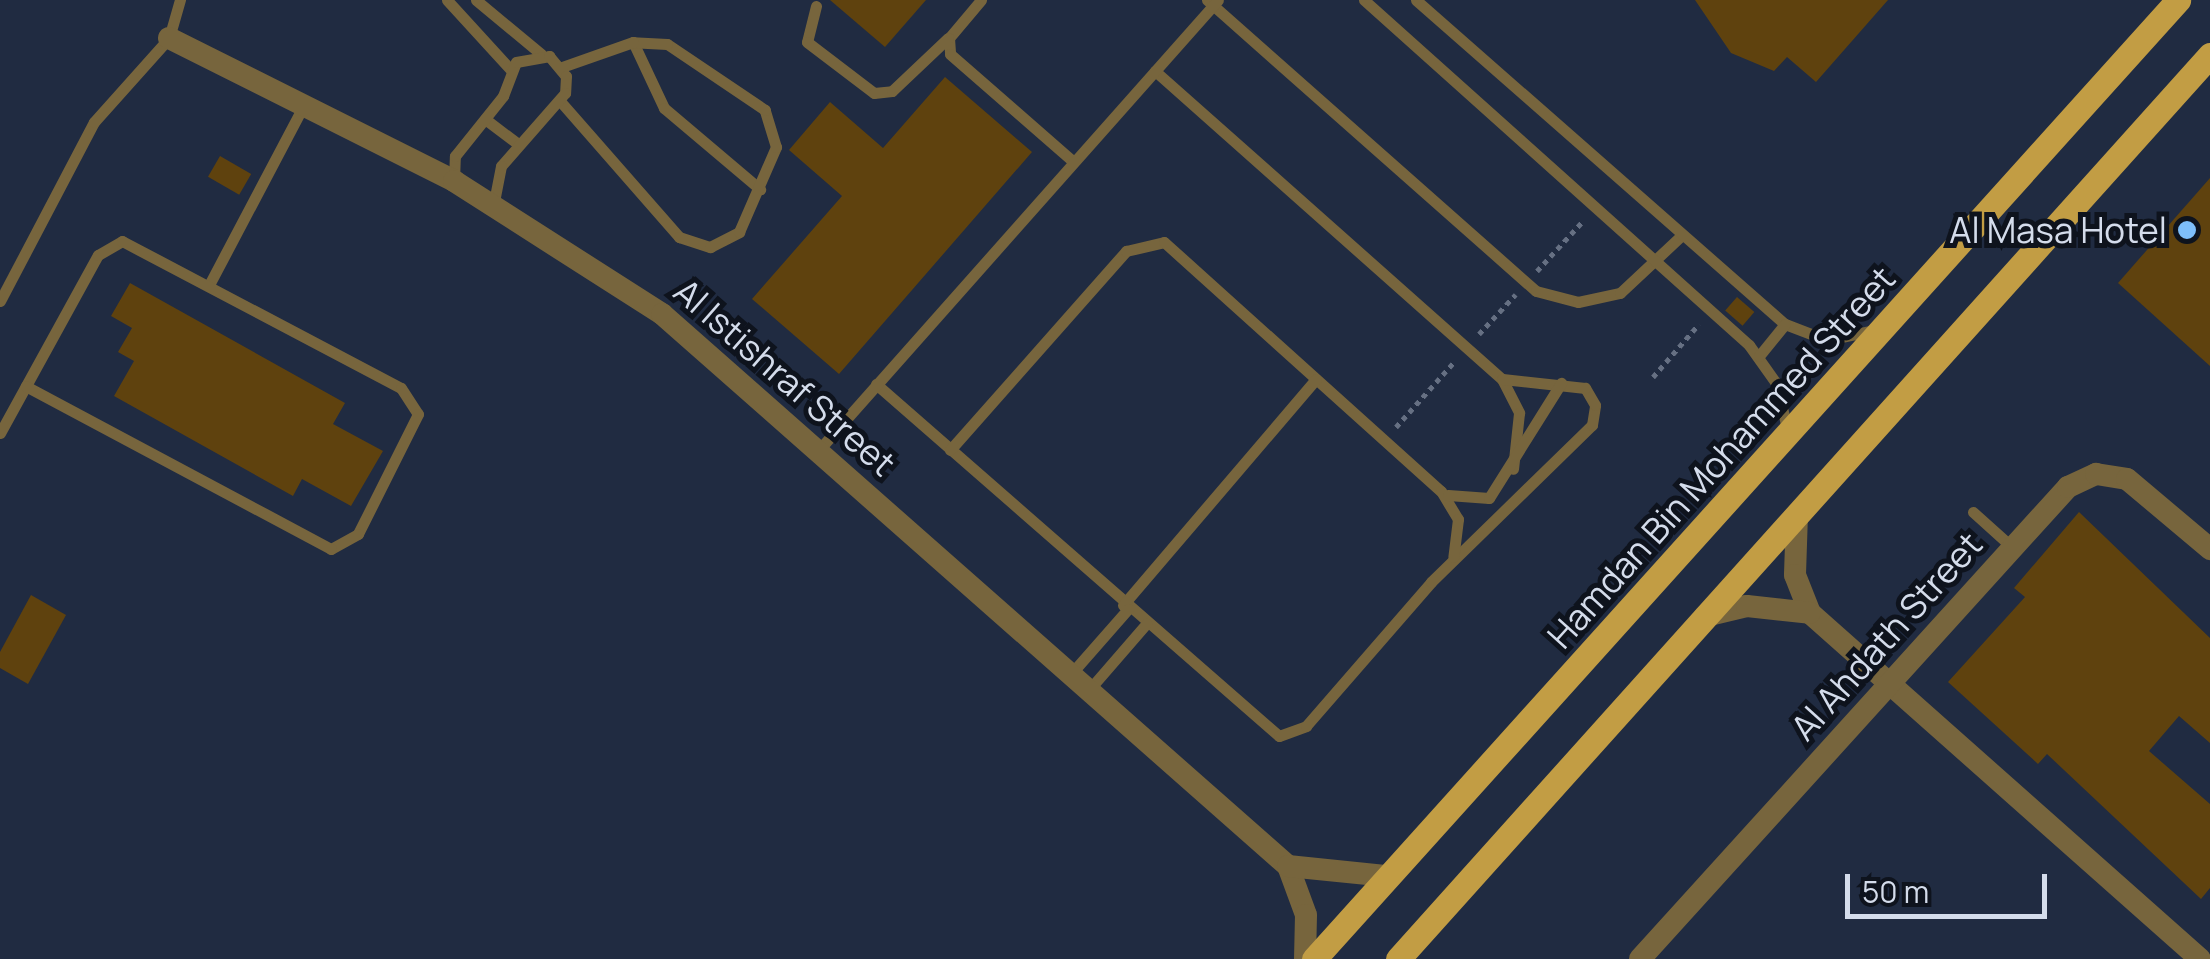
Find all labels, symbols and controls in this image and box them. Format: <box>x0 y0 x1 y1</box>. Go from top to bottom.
place label: Al Masa Hotel <box>1949 209 2167 251</box>
marker: Al Masa Hotel <box>2176 219 2198 241</box>
street label: Hamdan Bin Mohammed Street <box>1538 258 1904 656</box>
street label: Al Istishraf Street <box>666 270 904 484</box>
street label: Al Ahdath Street <box>1782 523 1990 749</box>
scale bar <box>1850 854 2052 916</box>
text: 50 m <box>1862 871 1929 912</box>

